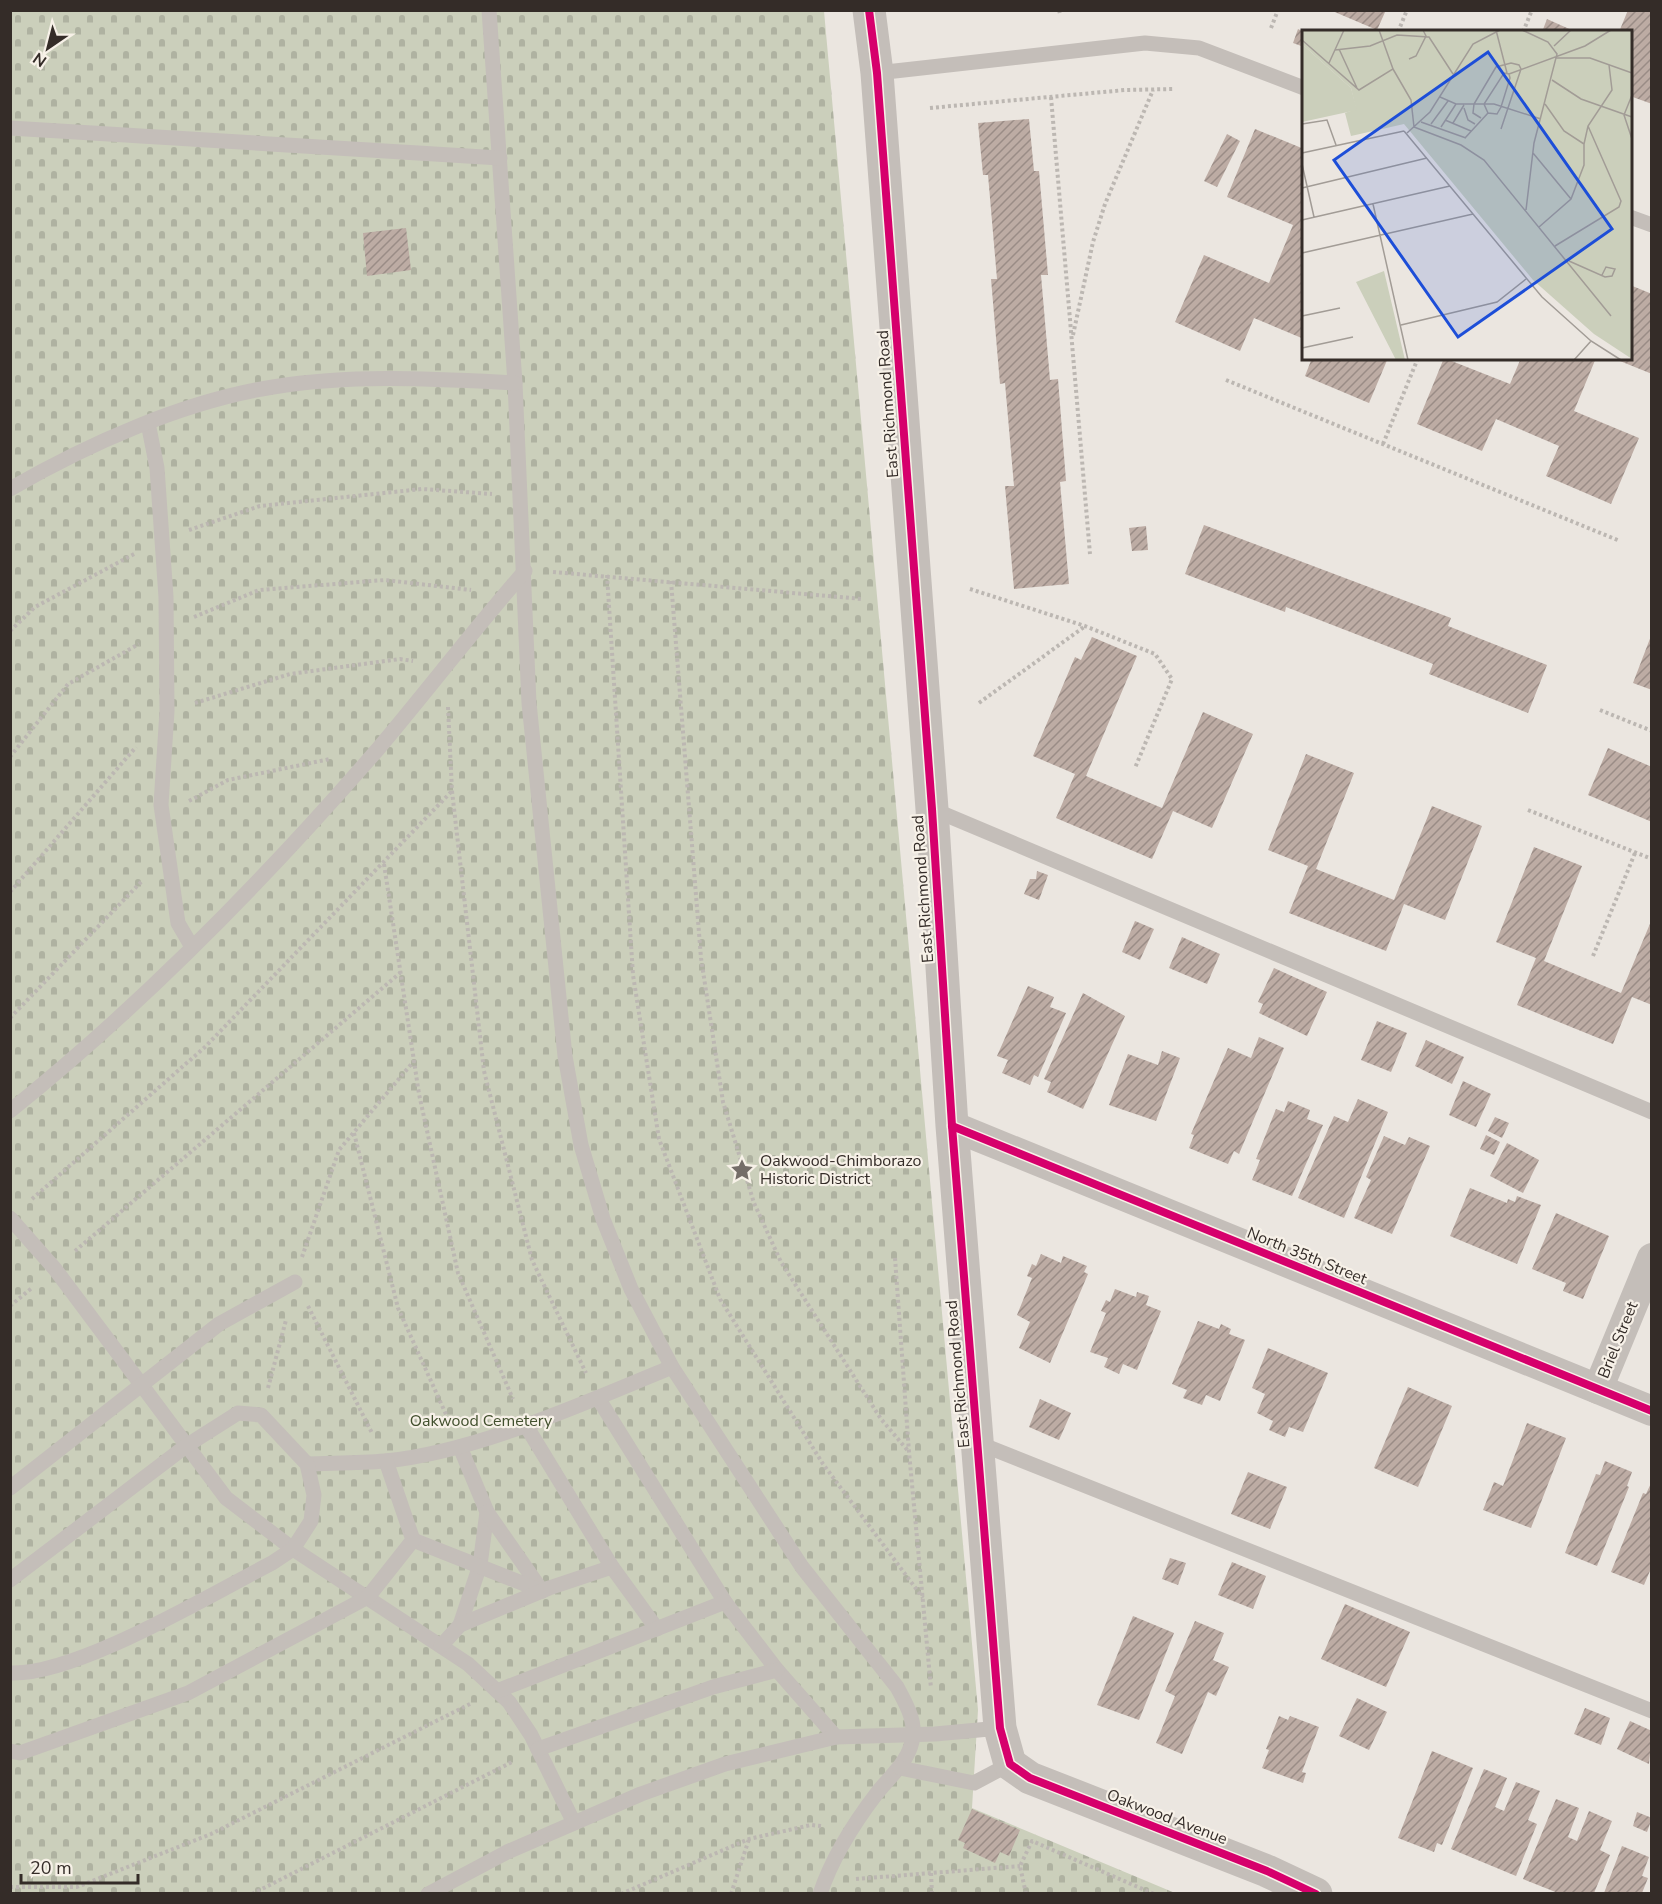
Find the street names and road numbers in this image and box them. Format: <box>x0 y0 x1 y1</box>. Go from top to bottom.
street label: East Richmond Road <box>872 329 904 479</box>
street label: East Richmond Road <box>907 814 939 964</box>
street label: North 35th Street <box>1244 1222 1371 1290</box>
street label: Briel Street <box>1593 1298 1644 1382</box>
street label: East Richmond Road <box>941 1299 975 1449</box>
street label: Oakwood Avenue <box>1104 1784 1230 1850</box>

